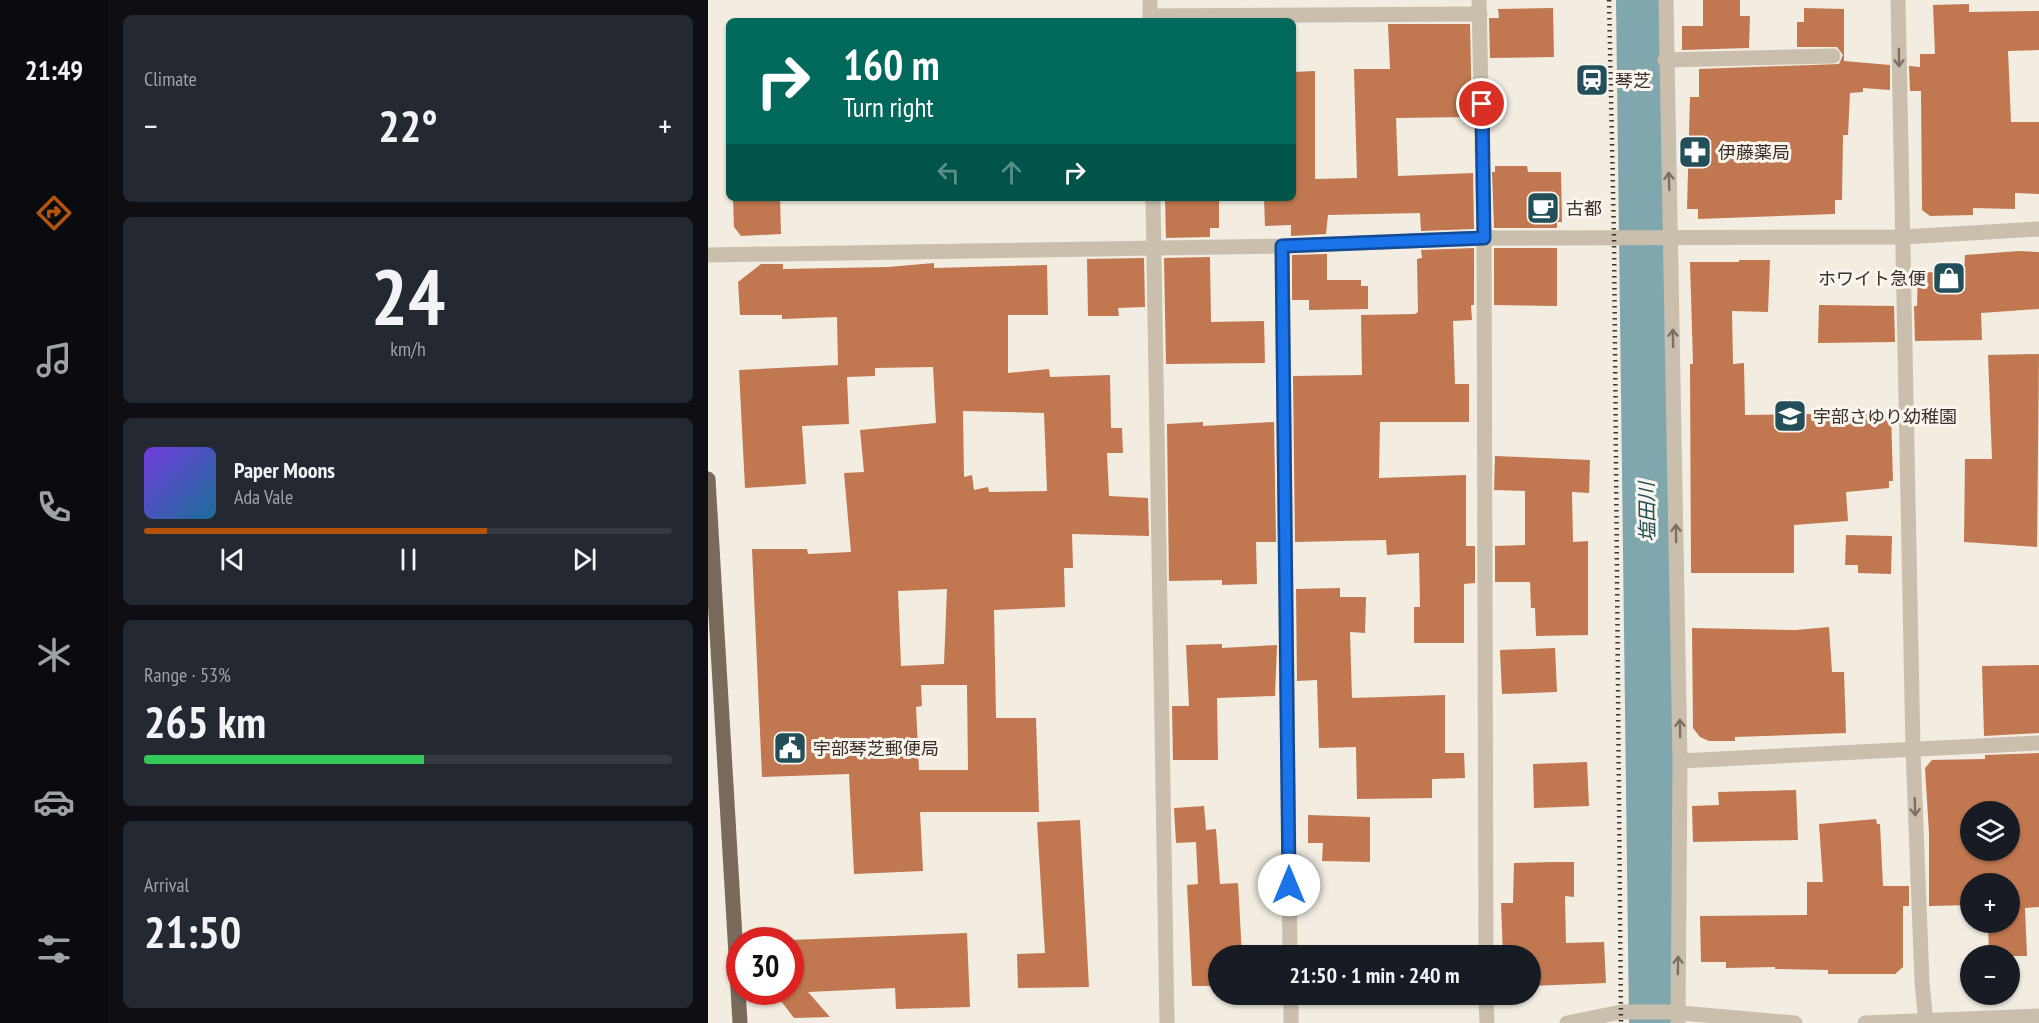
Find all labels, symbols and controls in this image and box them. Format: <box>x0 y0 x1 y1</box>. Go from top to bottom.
text: 160 m <box>843 37 940 92</box>
icon: right <box>744 42 822 120</box>
one-way arrow <box>1893 48 1905 68</box>
text: 21:49 <box>25 53 83 87</box>
station icon: 琴芝 <box>1574 62 1610 98</box>
text: Climate <box>144 66 197 92</box>
place label: 琴芝 <box>1615 69 1651 92</box>
pin <box>1456 78 1507 129</box>
icon: arrive <box>1465 87 1498 120</box>
text: Turn right <box>843 90 934 124</box>
text: 22° <box>378 96 438 154</box>
text: − <box>144 104 158 147</box>
text: + <box>658 104 672 147</box>
pharmacy icon: 伊藤薬局 <box>1677 134 1713 170</box>
place label: 伊藤薬局 <box>1718 141 1790 164</box>
icon: left <box>932 156 965 189</box>
icon: ahead <box>995 156 1028 189</box>
icon: right <box>1058 156 1091 189</box>
one-way arrow <box>1664 171 1675 191</box>
cafe icon: 古都 <box>1525 190 1561 226</box>
icon: directions <box>33 192 75 234</box>
place label: 古都 <box>1566 197 1602 220</box>
text: 24 <box>371 246 445 347</box>
shop icon: ホワイト急便 <box>1931 260 1967 296</box>
place label: ホワイト急便 <box>1818 267 1926 290</box>
one-way arrow <box>1667 328 1679 348</box>
text: km/h <box>390 336 426 362</box>
icon: music <box>33 339 75 381</box>
school or university icon: 宇部さゆり幼稚園 <box>1772 398 1808 434</box>
place label: 宇部さゆり幼稚園 <box>1813 405 1957 428</box>
text: Paper Moons <box>234 456 335 484</box>
water label: 塩田川 <box>1633 480 1661 542</box>
text: Ada Vale <box>234 484 293 510</box>
icon: phone <box>33 486 75 528</box>
one-way arrow <box>1671 523 1682 543</box>
icon: previous <box>216 543 249 576</box>
icon: pause <box>392 543 425 576</box>
icon: next <box>568 543 601 576</box>
icon: climate <box>33 634 75 676</box>
text: Range · 53% <box>144 662 231 688</box>
text: 265 km <box>144 692 266 750</box>
one-way arrow <box>1674 718 1686 738</box>
public building icon: 宇部琴芝郵便局 <box>772 730 808 766</box>
place label: 宇部琴芝郵便局 <box>813 737 939 760</box>
icon: car <box>33 781 75 823</box>
one-way arrow <box>1910 797 1921 817</box>
map controls <box>1960 801 2020 1005</box>
button: layers <box>1960 801 2020 861</box>
position arrow <box>1257 853 1321 917</box>
text: Arrival <box>144 872 189 898</box>
button: + <box>1960 873 2020 933</box>
text: 21:50 <box>144 902 241 960</box>
speed limit sign: 30 <box>726 927 804 1005</box>
icon: filters <box>33 928 75 970</box>
button: − <box>1960 945 2020 1005</box>
one-way arrow <box>1672 955 1684 975</box>
text: 21:50 · 1 min · 240 m <box>1289 961 1460 989</box>

